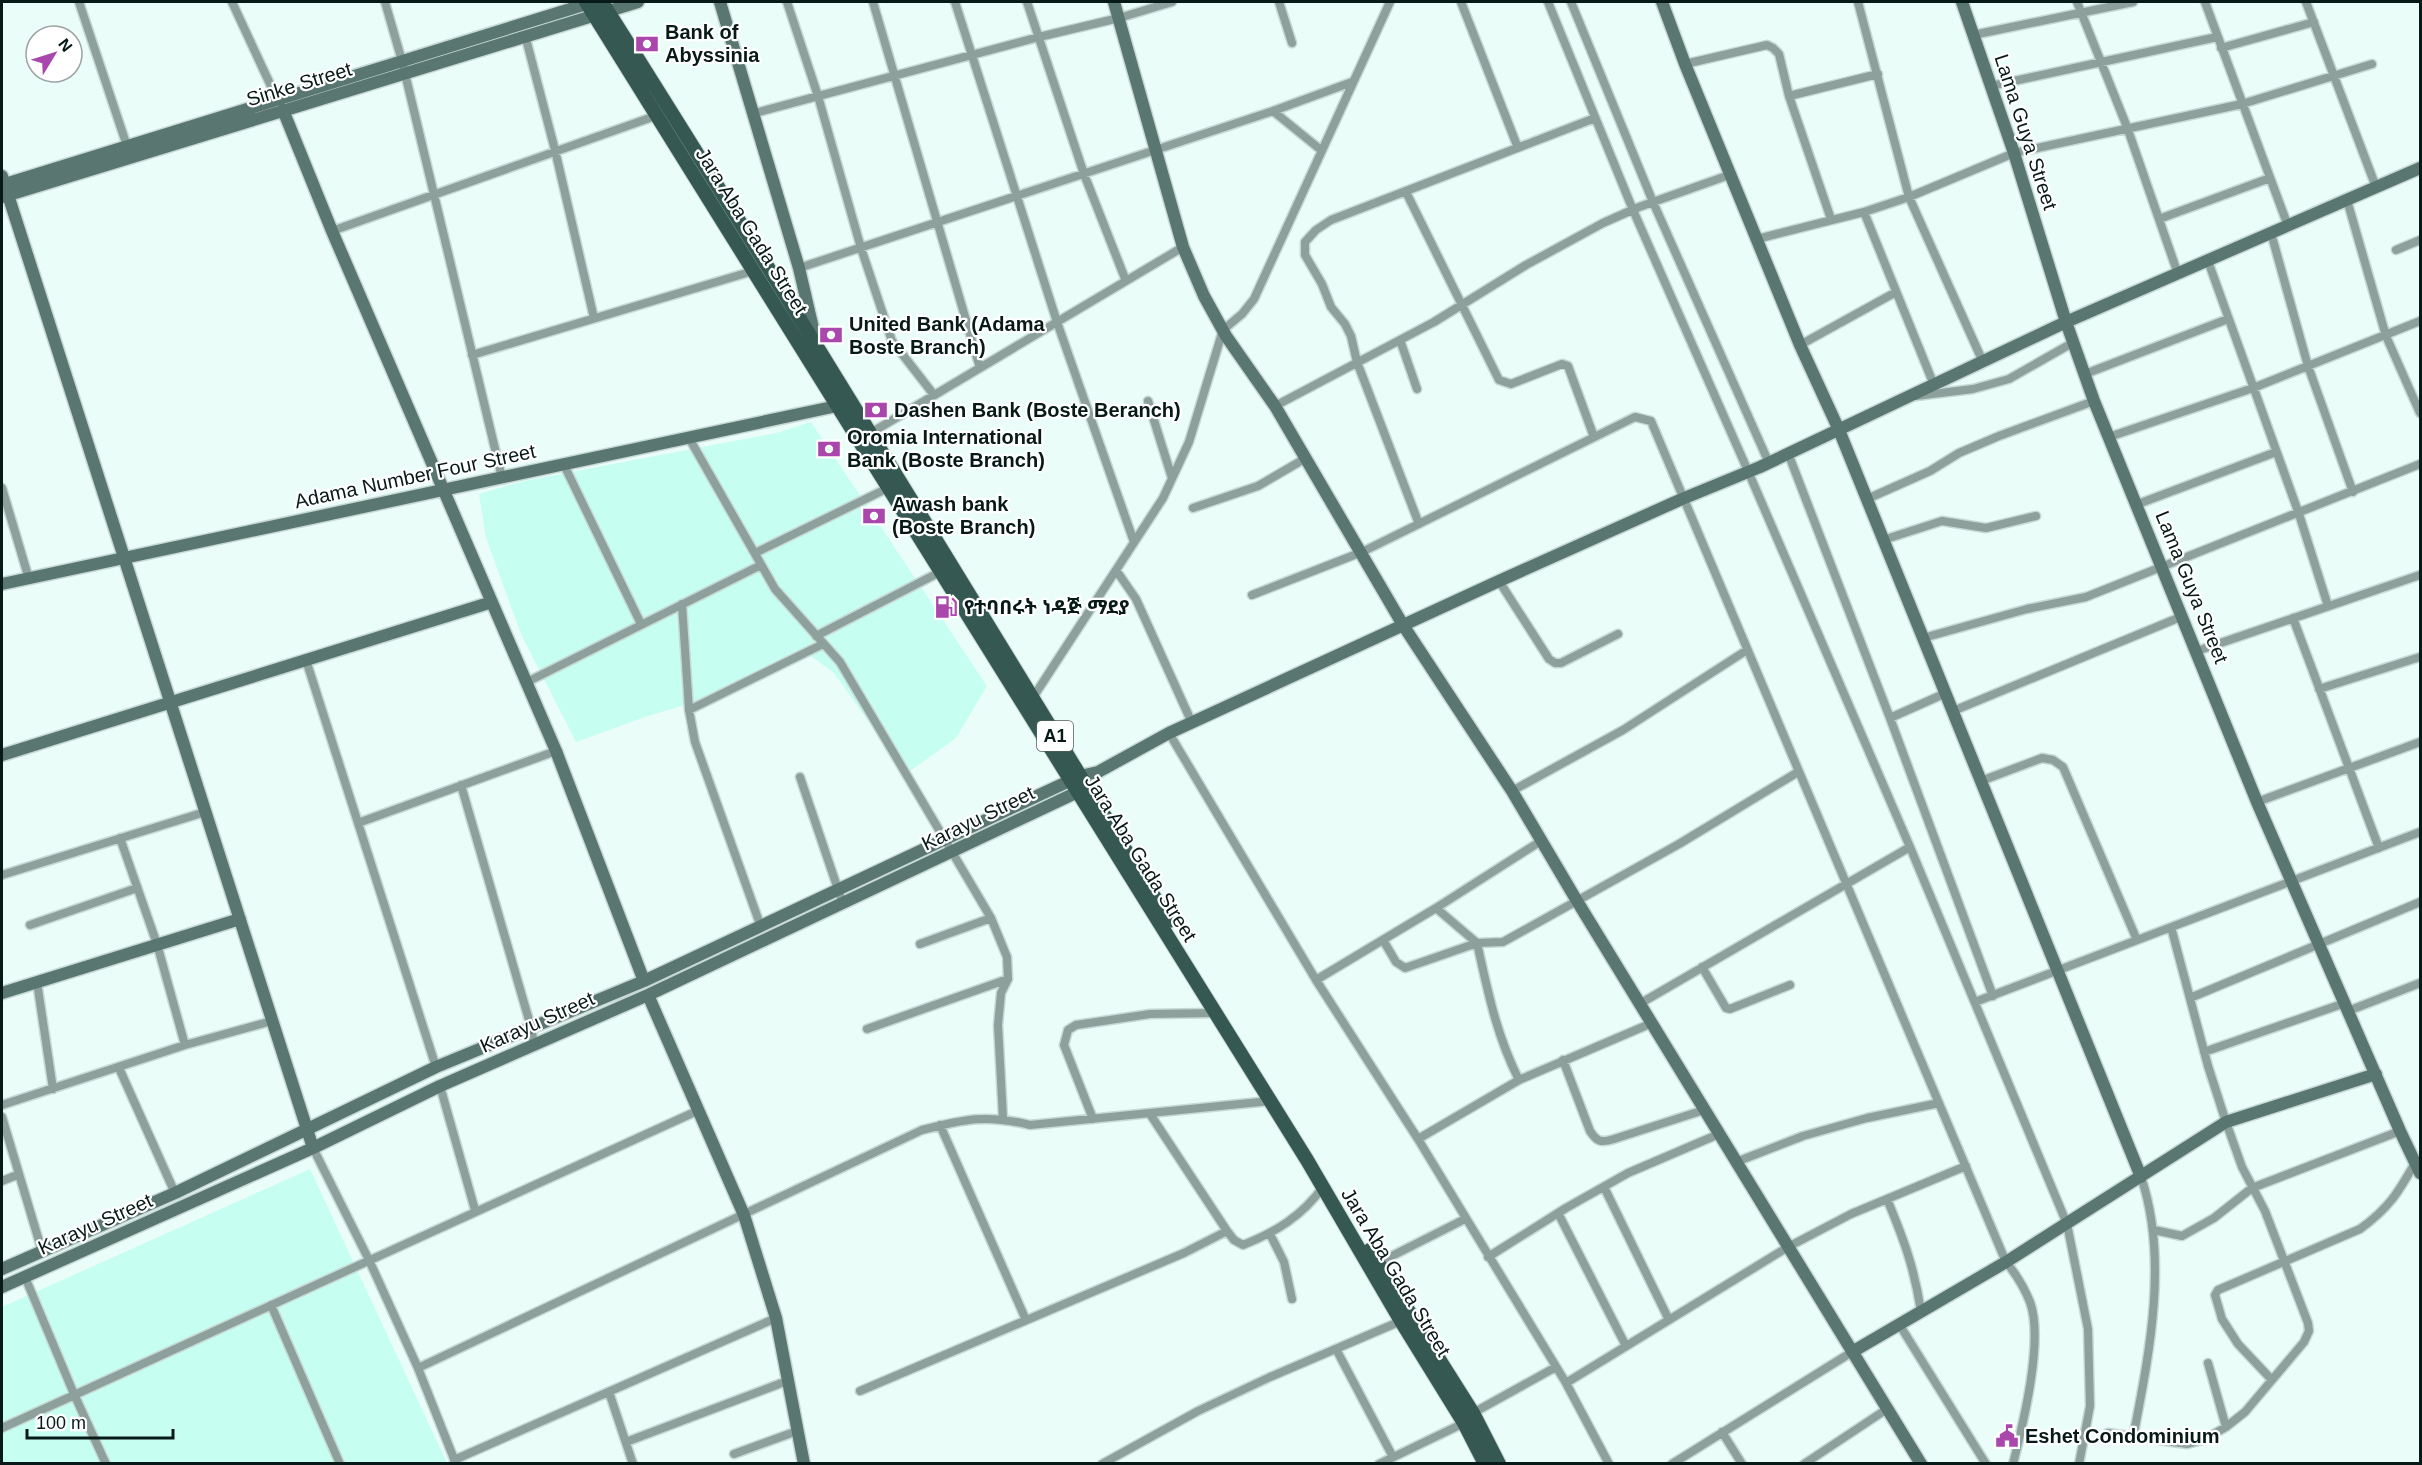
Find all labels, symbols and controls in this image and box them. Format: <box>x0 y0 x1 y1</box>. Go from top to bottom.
place label: Bank of Abyssinia <box>665 21 760 66</box>
north arrow <box>24 24 84 84</box>
bank icon: Bank of Abyssinia <box>634 31 660 57</box>
text: N <box>55 35 76 55</box>
street label: Lama Guya Street <box>1990 51 2062 213</box>
street label: Sinke Street <box>244 57 355 110</box>
street label: Jara Aba Gada Street <box>692 144 813 319</box>
place label: United Bank (Adama Boste Branch) <box>849 313 1045 358</box>
bank icon: United Bank (Adama Boste Branch) <box>818 322 844 348</box>
bank icon: Dashen Bank (Boste Beranch) <box>863 397 889 423</box>
place label: Dashen Bank (Boste Beranch) <box>894 399 1181 421</box>
place label: Oromia International Bank (Boste Branch) <box>847 426 1045 471</box>
bank icon: Oromia International Bank (Boste Branch) <box>816 436 842 462</box>
street label: Adama Number Four Street <box>293 440 538 512</box>
place label: Awash bank (Boste Branch) <box>892 493 1035 538</box>
bank icon: Awash bank (Boste Branch) <box>861 503 887 529</box>
street label: Lama Guya Street <box>2151 508 2233 667</box>
fuel station icon: የተባበሩት ነዳጅ ማደያ <box>933 594 959 620</box>
place label: የተባበሩት ነዳጅ ማደያ <box>964 596 1130 618</box>
road number: A1 <box>1037 721 1073 751</box>
street label: Jara Aba Gada Street <box>1081 771 1202 946</box>
street label: Karayu Street <box>918 781 1038 855</box>
street label: Karayu Street <box>477 987 598 1057</box>
street label: Jara Aba Gada Street <box>1337 1184 1455 1360</box>
street label: Karayu Street <box>35 1189 156 1259</box>
scale bar <box>27 1402 172 1440</box>
text: 100 m <box>36 1413 86 1433</box>
public building icon: Eshet Condominium <box>1994 1423 2020 1449</box>
place label: Eshet Condominium <box>2025 1425 2219 1447</box>

